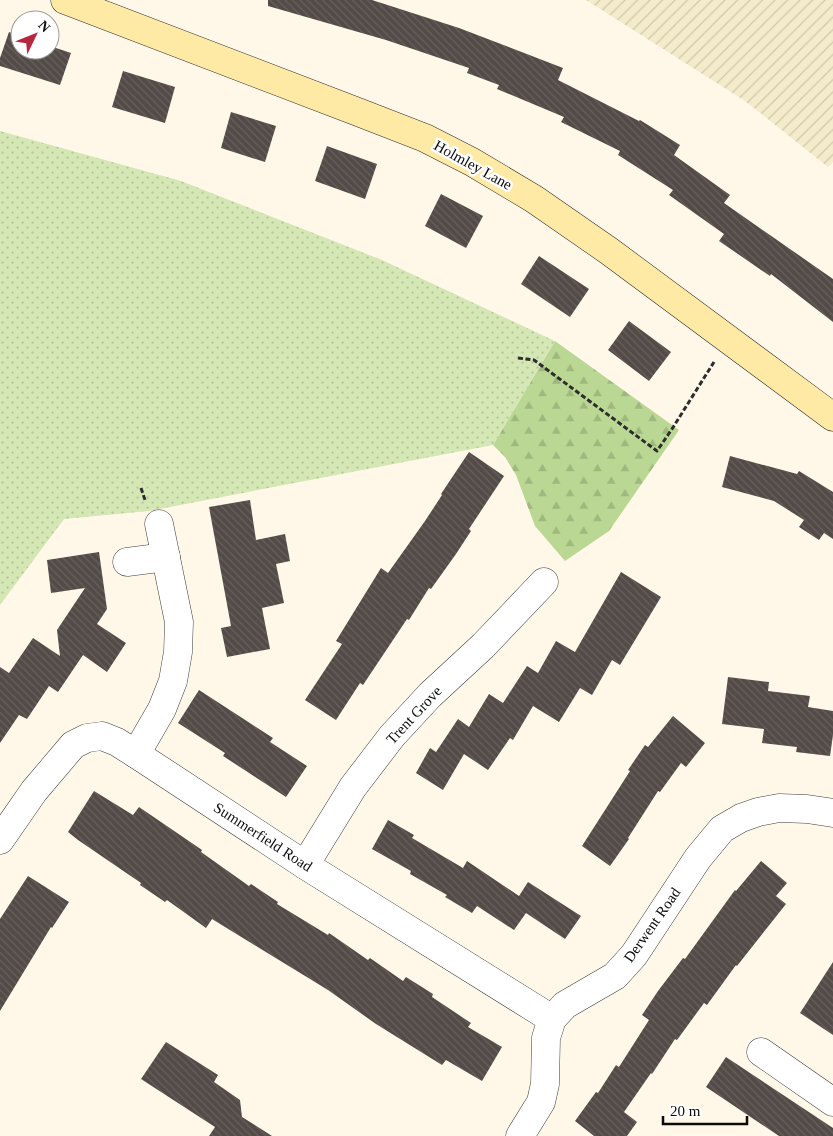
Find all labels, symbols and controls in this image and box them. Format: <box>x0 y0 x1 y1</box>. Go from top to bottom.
north arrow <box>10 10 60 60</box>
text: N <box>35 18 53 35</box>
street label: Holmley Lane <box>431 137 515 193</box>
street label: Trent Grove <box>383 683 445 747</box>
street label: Summerfield Road <box>211 799 315 875</box>
street label: Derwent Road <box>620 884 684 965</box>
scale bar <box>663 1094 747 1126</box>
text: 20 m <box>670 1103 701 1119</box>

